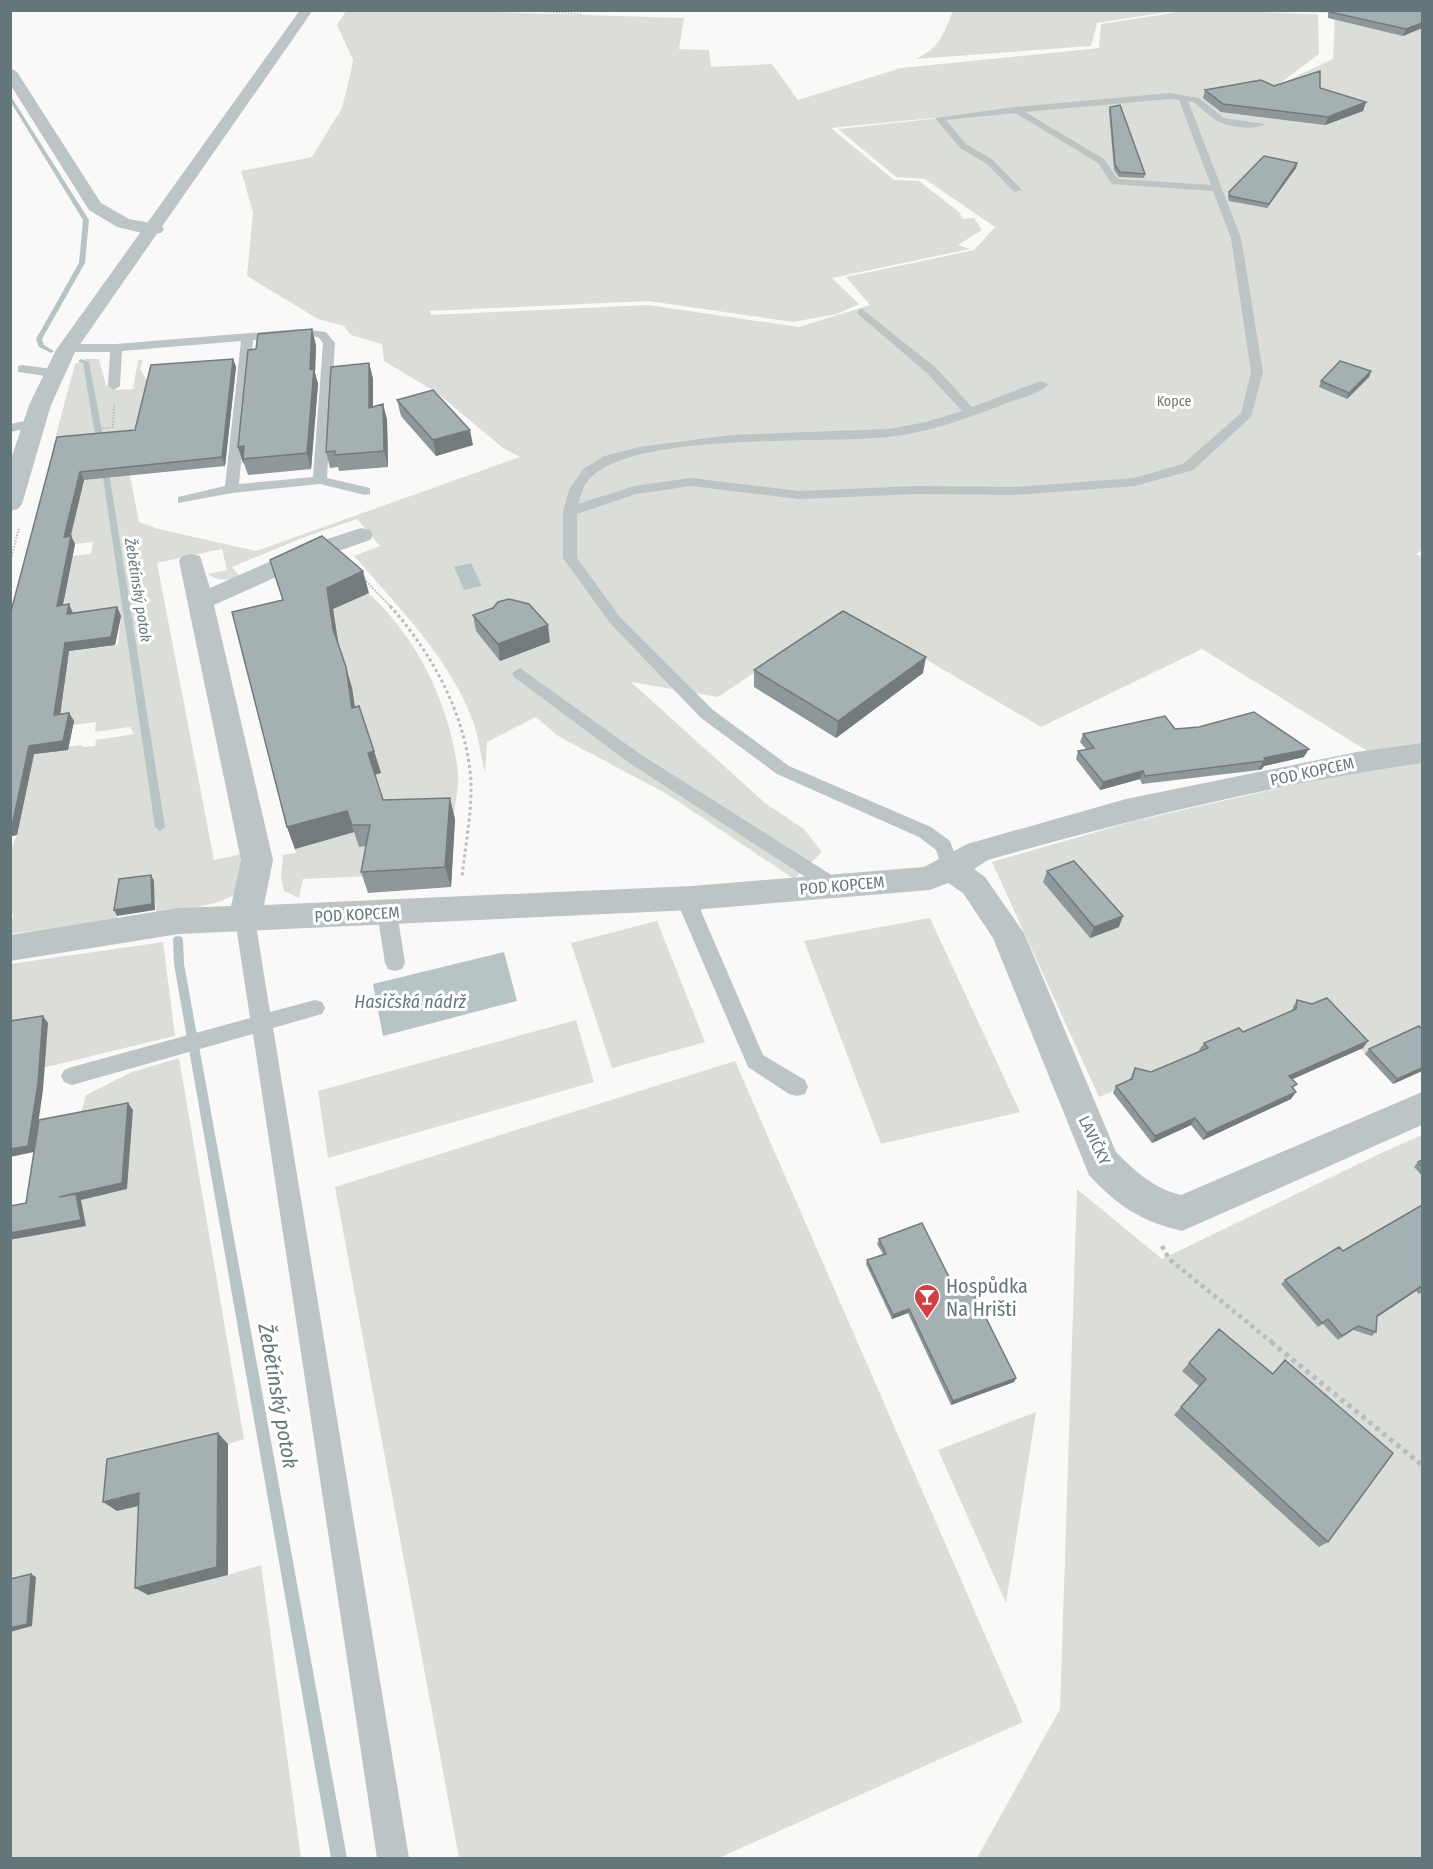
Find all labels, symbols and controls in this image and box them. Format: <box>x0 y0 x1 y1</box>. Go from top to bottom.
park label: Kopce <box>1157 393 1191 410</box>
water label: Žebětínský potok <box>121 536 155 644</box>
street label: POD KOPCEM <box>1268 753 1356 790</box>
street label: POD KOPCEM <box>799 872 885 899</box>
street label: POD KOPCEM <box>314 903 400 926</box>
water label: Hasičská nádrž <box>354 991 467 1013</box>
street label: LAVIČKY <box>1075 1112 1115 1168</box>
place label: Hospůdka Na Hrišti <box>946 1274 1028 1321</box>
bar icon: Hospůdka Na Hrišti <box>912 1282 942 1320</box>
water label: Žebětínský potok <box>252 1321 304 1471</box>

